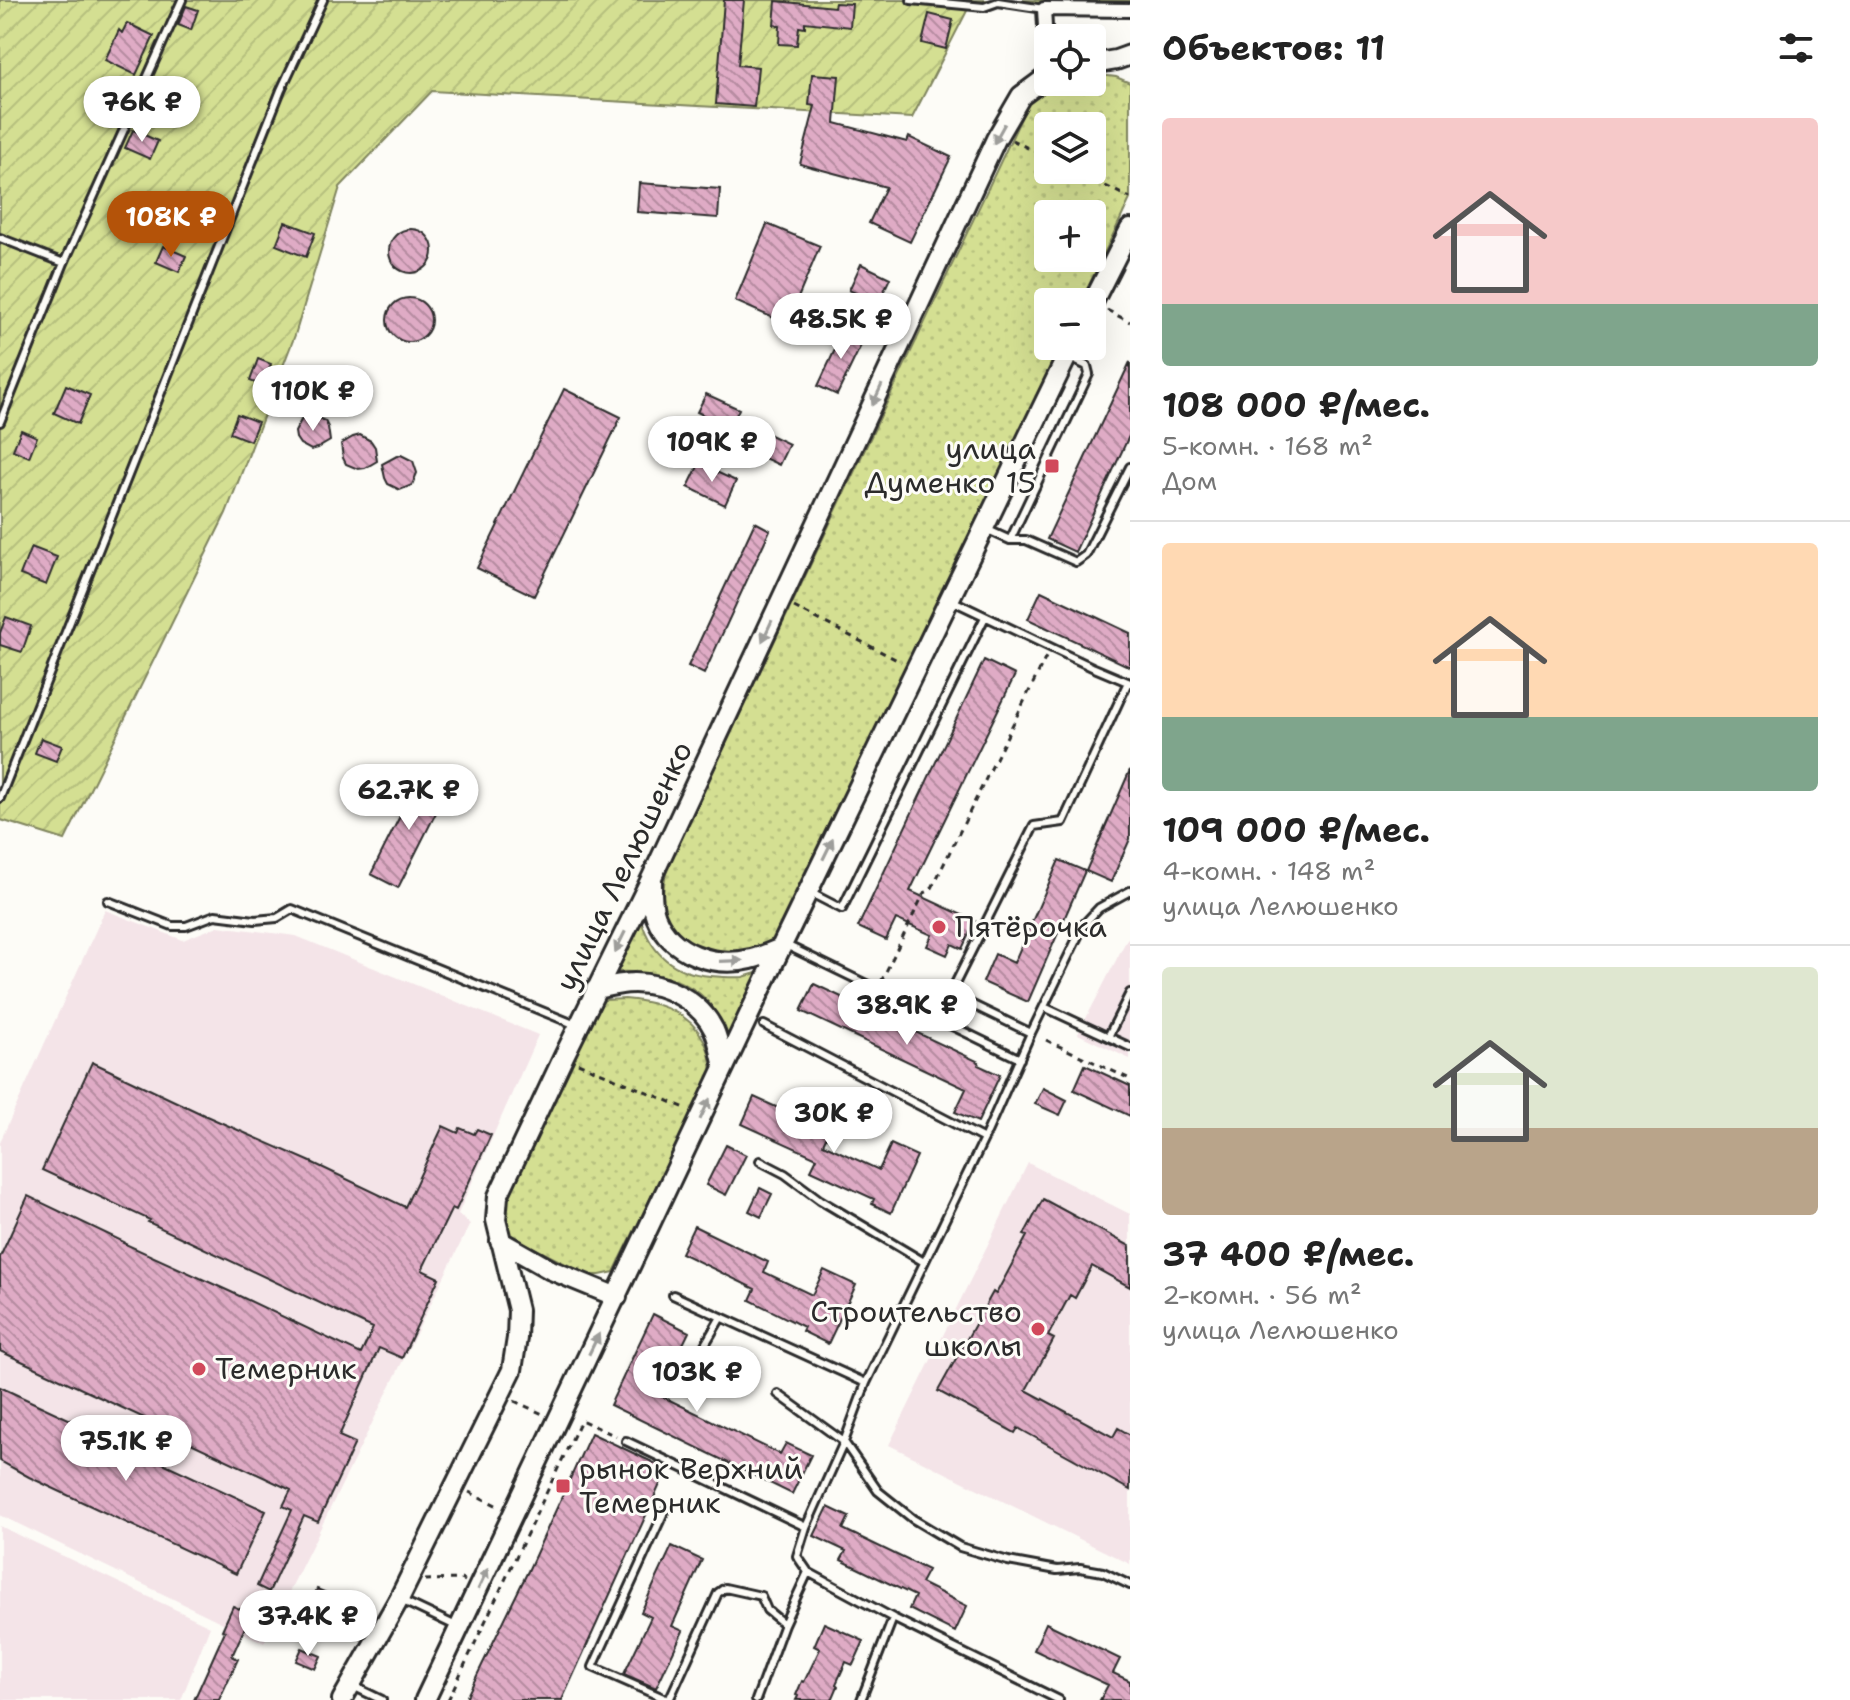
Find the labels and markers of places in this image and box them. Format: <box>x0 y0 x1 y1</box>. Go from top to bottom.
pin: 76K ₽ <box>86 76 198 144</box>
pin: 108K ₽ <box>106 191 236 259</box>
pin: 48.5K ₽ <box>767 293 915 361</box>
pin: 110K ₽ <box>248 365 378 433</box>
pin: 109K ₽ <box>647 416 777 484</box>
place label: улица Думенко 15 <box>864 428 1036 503</box>
marker: улица Думенко 15 <box>1043 457 1061 475</box>
pin: 62.7K ₽ <box>335 764 483 832</box>
place label: Пятёрочка <box>955 906 1107 947</box>
marker: Пятёрочка <box>930 918 948 936</box>
pin: 38.9K ₽ <box>833 979 981 1047</box>
pin: 30K ₽ <box>778 1087 890 1155</box>
place label: Строительство школы <box>810 1291 1022 1366</box>
marker: Строительство школы <box>1029 1320 1047 1338</box>
pin: 103K ₽ <box>632 1346 762 1414</box>
place label: Темерник <box>215 1348 357 1389</box>
marker: Темерник <box>190 1360 208 1378</box>
pin: 75.1K ₽ <box>52 1415 200 1483</box>
place label: рынок Верхний Темерник <box>579 1448 803 1523</box>
marker: рынок Верхний Темерник <box>554 1477 572 1495</box>
pin: 37.4K ₽ <box>234 1590 382 1658</box>

